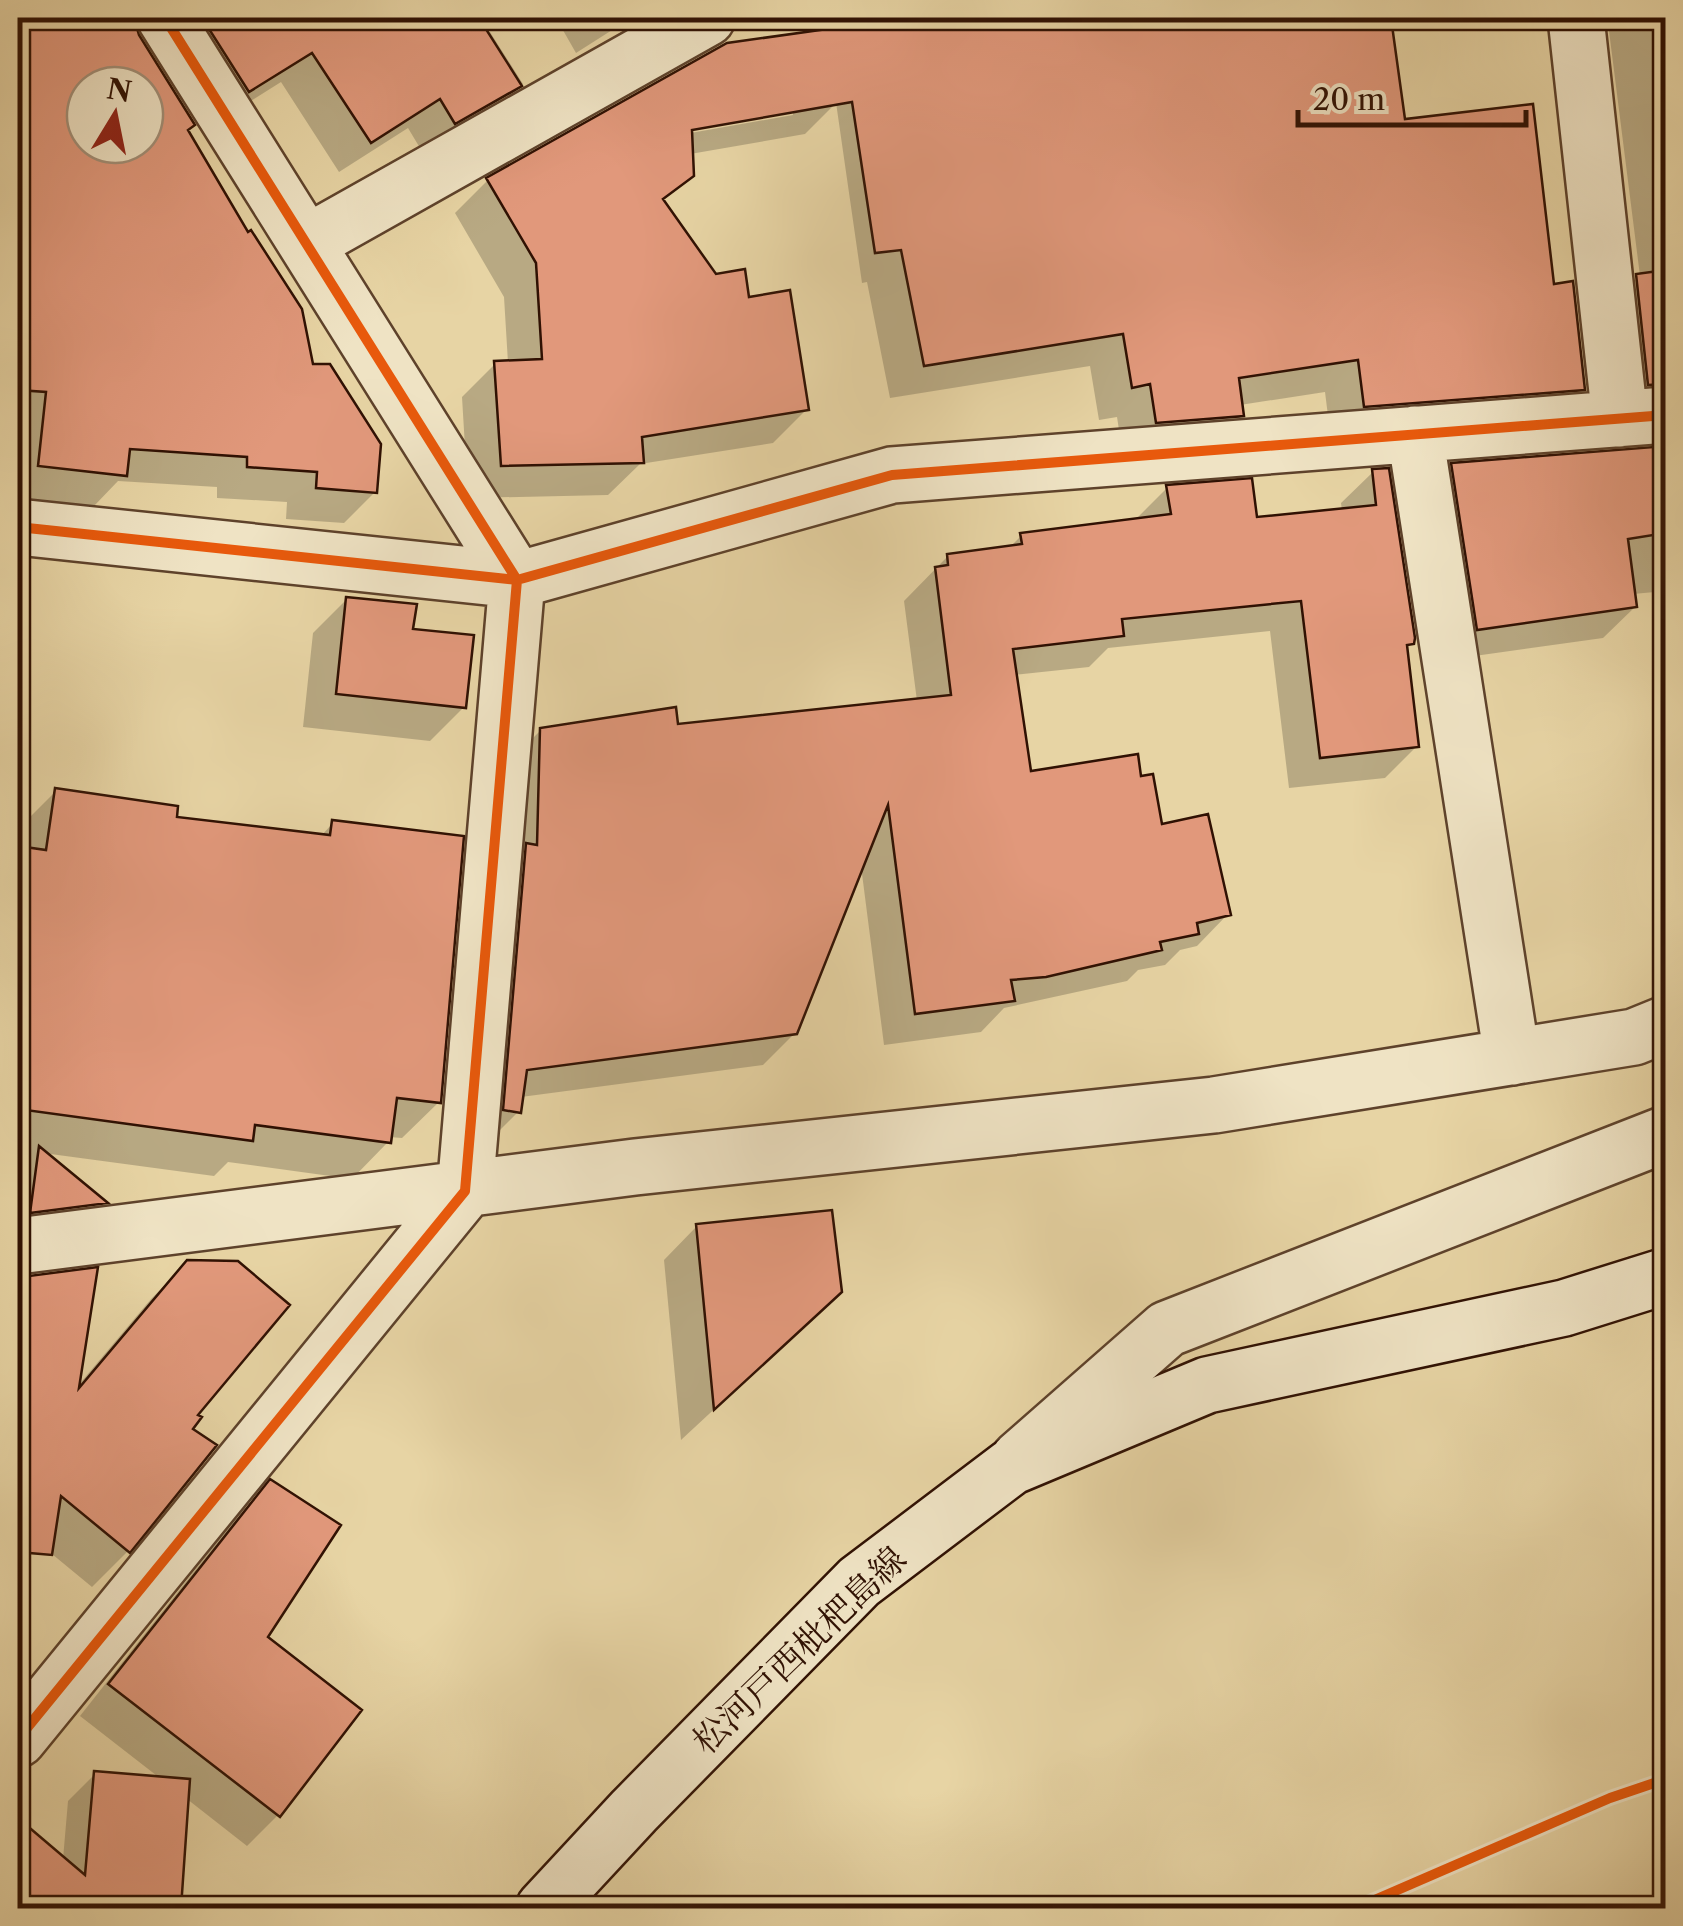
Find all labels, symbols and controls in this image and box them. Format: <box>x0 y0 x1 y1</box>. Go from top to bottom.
north arrow <box>65 65 165 165</box>
scale bar <box>1298 65 1526 127</box>
text: N <box>104 72 134 109</box>
text: 20 m <box>1313 81 1385 118</box>
street label: 松河戸西枇杷島線 <box>683 1537 915 1763</box>

